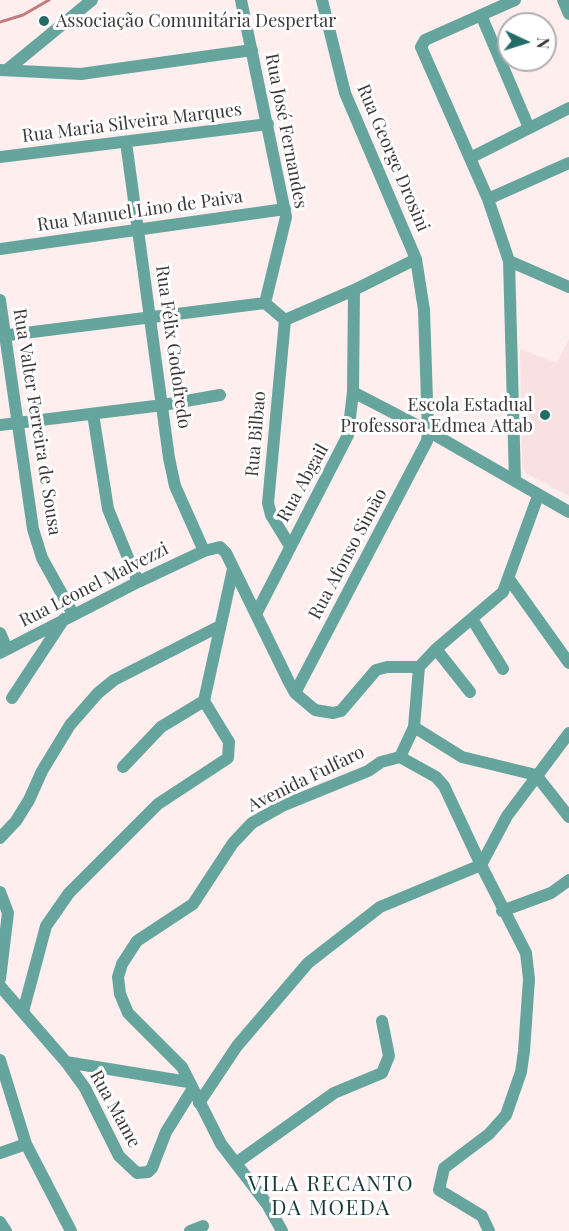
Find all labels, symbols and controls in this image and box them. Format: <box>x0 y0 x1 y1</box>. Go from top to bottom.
place label: Associação Comunitária Despertar <box>56 10 336 32</box>
north arrow <box>497 12 557 72</box>
marker: Associação Comunitária Despertar <box>37 14 51 28</box>
text: N <box>533 37 554 50</box>
street label: Rua José Fernandes <box>260 52 312 210</box>
street label: Rua George Drosini <box>352 81 434 235</box>
street label: Rua Maria Silveira Marques <box>21 99 243 147</box>
street label: Rua Manuel Lino de Paiva <box>36 186 244 236</box>
street label: Rua Félix Godofredo <box>151 264 195 430</box>
street label: Rua Valter Ferreira de Sousa <box>8 307 66 537</box>
street label: Rua Bilbao <box>241 390 271 478</box>
place label: Escola Estadual Professora Edmea Attab <box>340 394 533 436</box>
marker: Escola Estadual Professora Edmea Attab <box>538 408 552 422</box>
street label: Rua Abgail <box>273 440 333 526</box>
street label: Rua Afonso Simão <box>304 485 392 623</box>
street label: Rua Leonel Malvezzi <box>16 538 172 632</box>
street label: Avenida Fulfaro <box>244 741 368 817</box>
street label: Rua Mame <box>85 1067 145 1151</box>
district label: VILA RECANTO DA MOEDA <box>248 1171 414 1221</box>

